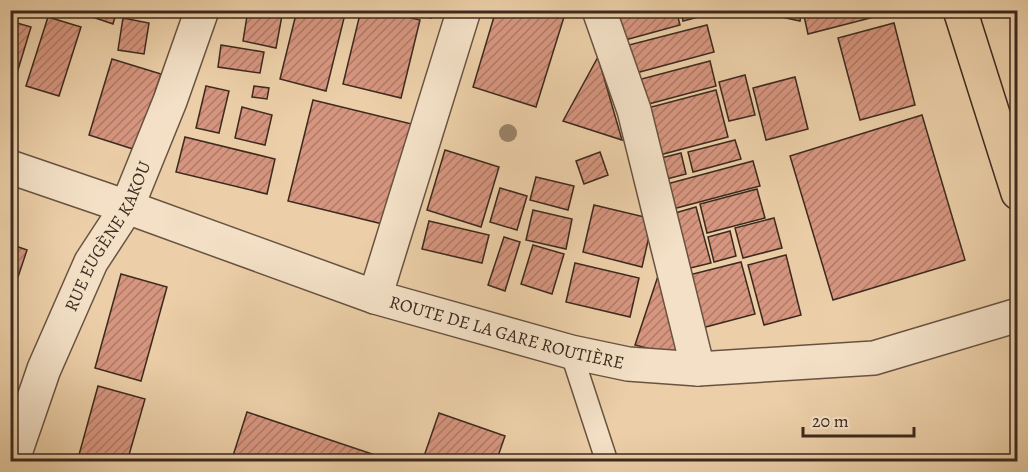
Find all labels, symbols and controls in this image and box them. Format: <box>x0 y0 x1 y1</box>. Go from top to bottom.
street label: RUE EUGÈNE KAKOU <box>59 157 156 315</box>
street label: ROUTE DE LA GARE ROUTIÈRE <box>387 290 626 375</box>
scale bar <box>803 400 914 438</box>
text: 20 m <box>812 409 849 433</box>

